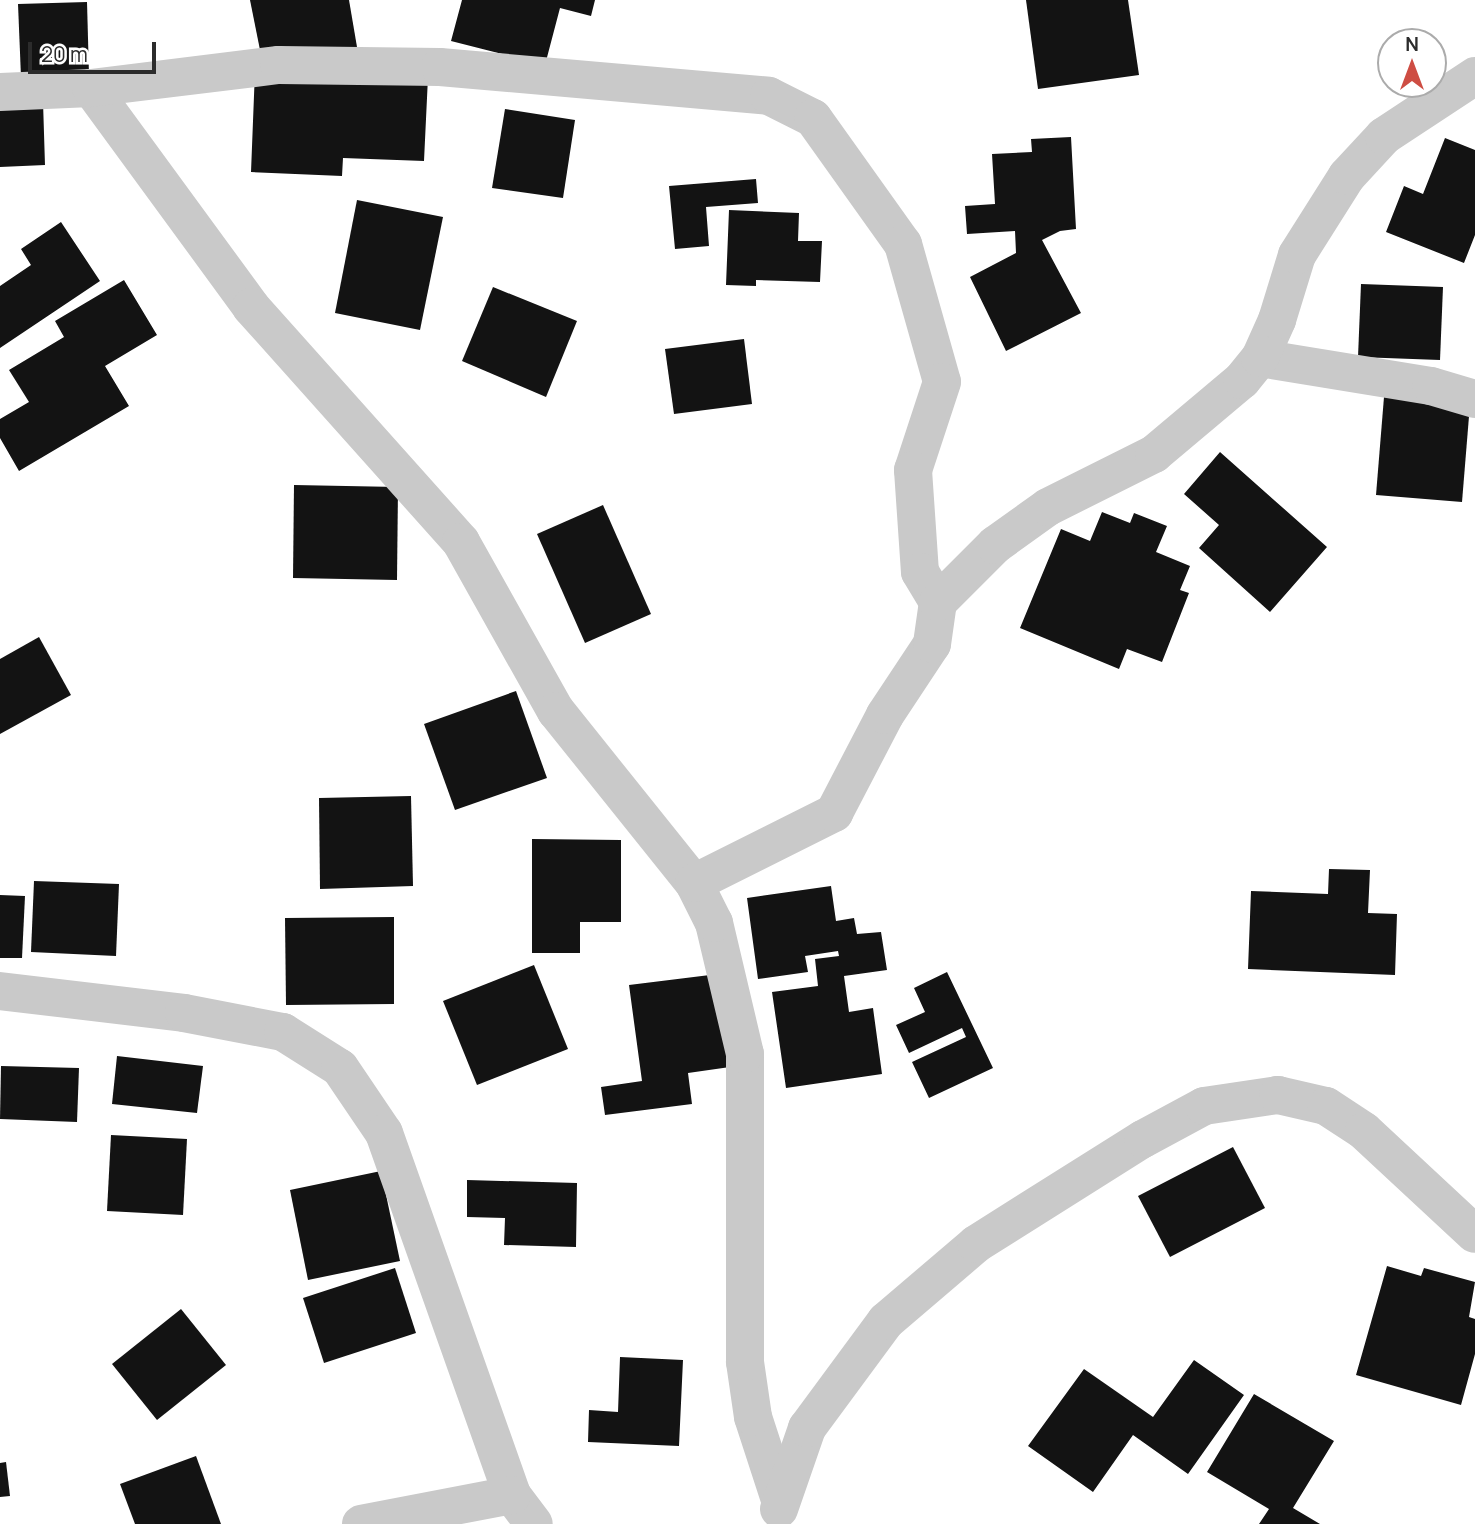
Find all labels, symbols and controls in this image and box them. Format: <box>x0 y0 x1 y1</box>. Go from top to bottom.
scale bar <box>32 28 159 72</box>
north arrow <box>1377 28 1447 98</box>
text: N <box>1405 31 1419 57</box>
text: 20 m <box>41 40 88 68</box>

